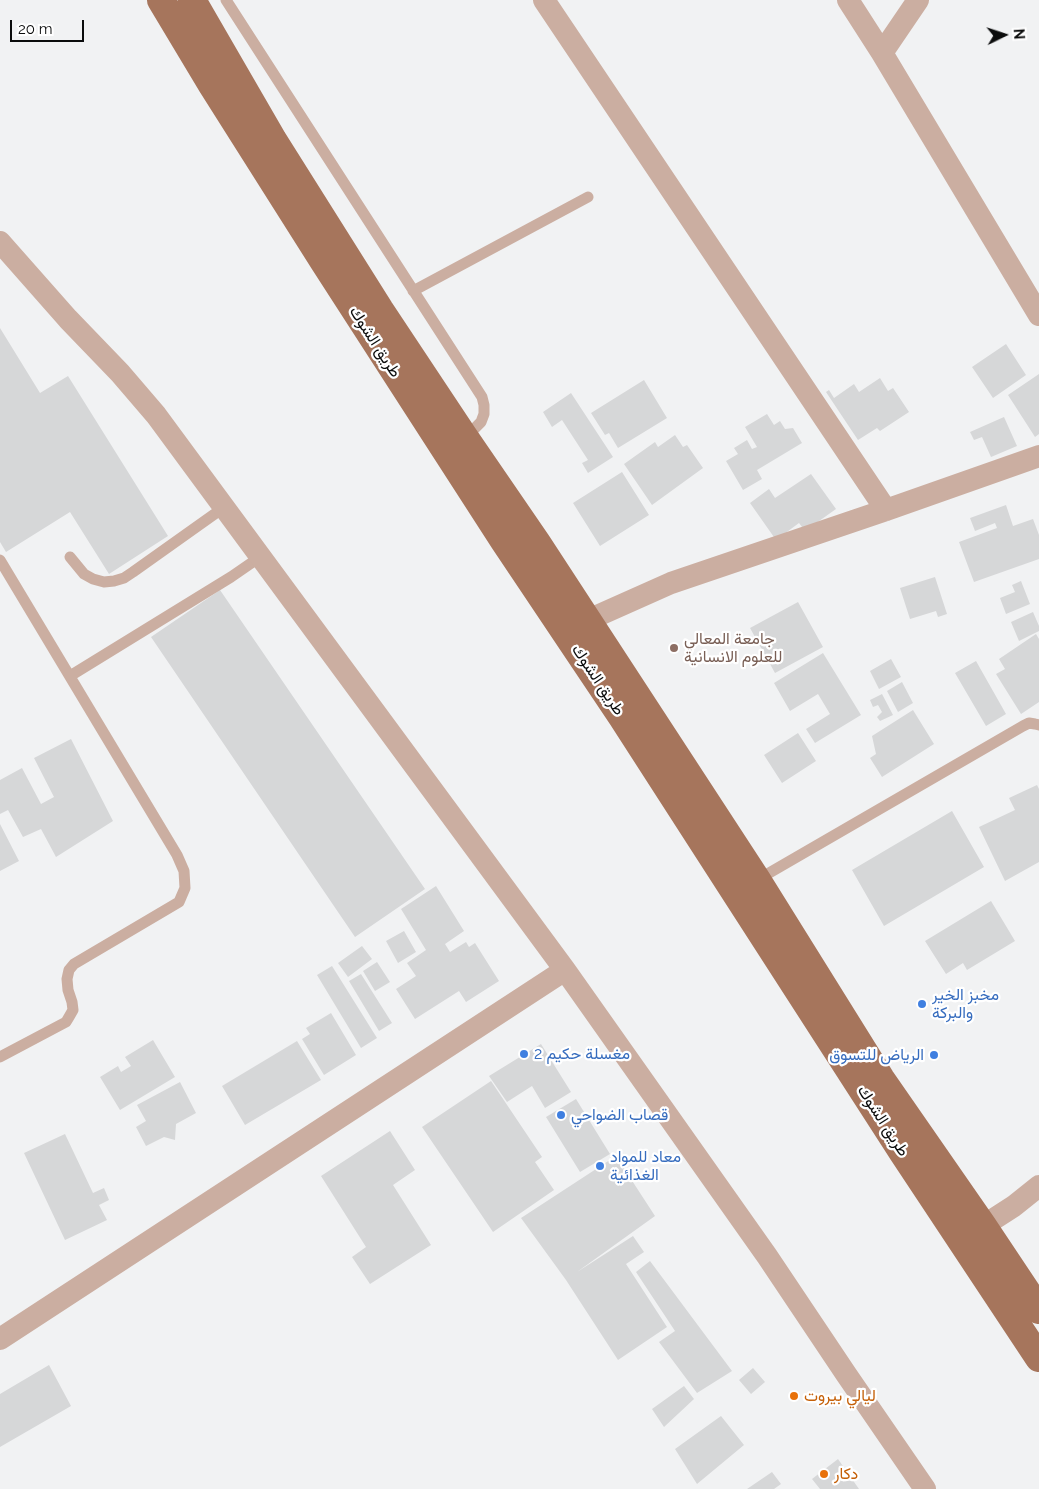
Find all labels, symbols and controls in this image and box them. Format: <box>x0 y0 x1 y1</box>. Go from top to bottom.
scale bar <box>12 10 86 42</box>
north arrow <box>979 10 1029 60</box>
text: 20 m <box>18 20 53 38</box>
text: N <box>1011 28 1027 40</box>
street label: طريق الشوك <box>345 303 405 381</box>
place label: جامعة المعالي للعلوم الانسانية <box>684 629 782 667</box>
street label: طريق الشوك <box>567 641 629 719</box>
marker: جامعة المعالي للعلوم الانسانية <box>668 642 680 654</box>
place label: مخبز الخير والبركة <box>932 985 999 1023</box>
marker: مخبز الخير والبركة <box>916 998 928 1010</box>
place label: مغسلة حكيم 2 <box>534 1044 630 1064</box>
place label: الرياض للتسوق <box>829 1045 924 1065</box>
marker: مغسلة حكيم 2 <box>518 1048 530 1060</box>
marker: الرياض للتسوق <box>928 1049 940 1061</box>
street label: طريق الشوك <box>853 1082 913 1160</box>
place label: قصاب الضواحي <box>571 1105 668 1125</box>
marker: قصاب الضواحي <box>555 1109 567 1121</box>
place label: معاد للمواد الغذائية <box>610 1147 681 1185</box>
marker: معاد للمواد الغذائية <box>594 1160 606 1172</box>
place label: ليالي بيروت <box>804 1386 876 1406</box>
marker: ليالي بيروت <box>788 1390 800 1402</box>
place label: دكار <box>834 1464 858 1484</box>
marker: دكار <box>818 1468 830 1480</box>

